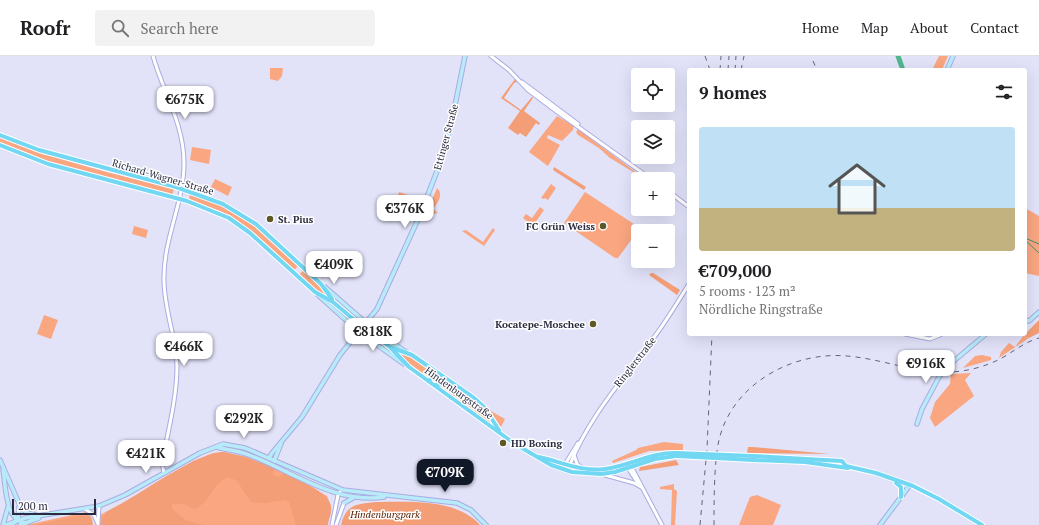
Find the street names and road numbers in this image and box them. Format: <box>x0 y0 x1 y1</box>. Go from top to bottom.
street label: Ettinger Straße <box>431 102 461 172</box>
street label: Richard-Wagner-Straße <box>111 156 215 198</box>
street label: Ringlerstraße <box>611 334 659 390</box>
street label: Hindenburgstraße <box>422 364 496 422</box>

